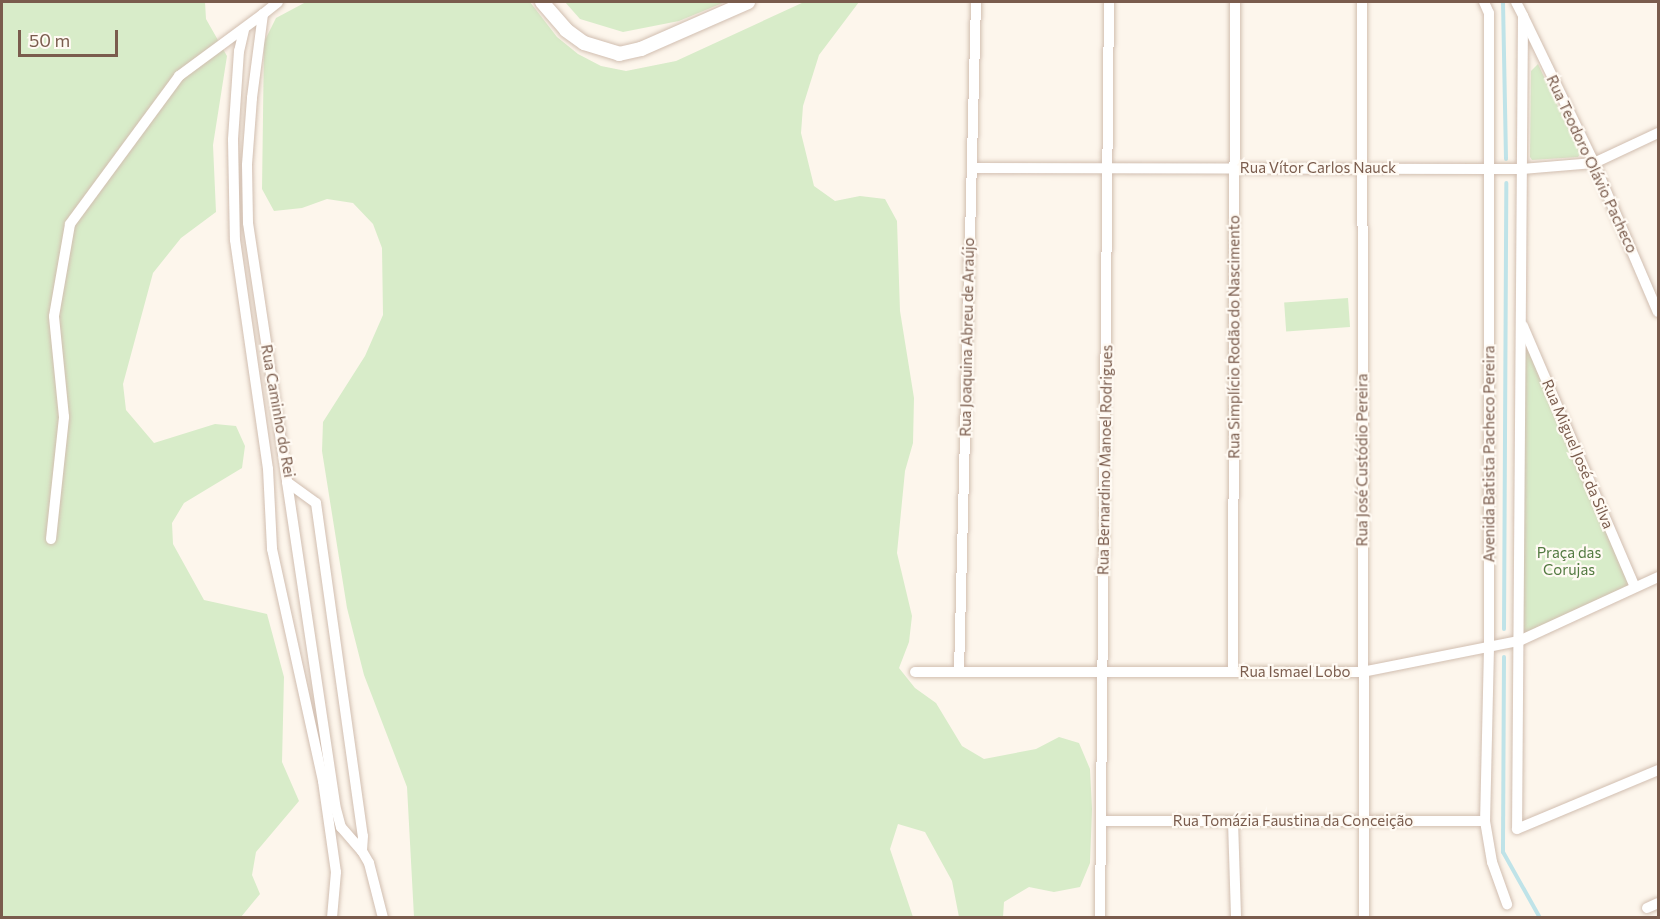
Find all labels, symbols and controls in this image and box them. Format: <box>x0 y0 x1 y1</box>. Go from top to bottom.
scale bar <box>21 18 122 56</box>
text: 50 m <box>29 29 70 51</box>
street label: Rua Teodoro Olávio Pacheco <box>1543 72 1641 256</box>
street label: Rua Vítor Carlos Nauck <box>1240 159 1396 177</box>
street label: Rua Simplício Rodão do Nascimento <box>1225 215 1243 459</box>
street label: Rua Joaquina Abreu de Araújo <box>956 237 978 437</box>
street label: Rua Caminho do Rei <box>257 343 299 479</box>
street label: Rua Bernardino Manoel Rodrigues <box>1094 345 1116 575</box>
street label: Avenida Batista Pacheco Pereira <box>1480 346 1498 562</box>
street label: Rua José Custódio Pereira <box>1353 374 1371 546</box>
street label: Rua Miguel José da Silva <box>1538 377 1618 531</box>
park label: Praça das Corujas <box>1537 543 1601 578</box>
street label: Rua Ismael Lobo <box>1240 663 1350 681</box>
street label: Rua Tomázia Faustina da Conceição <box>1173 812 1413 830</box>

